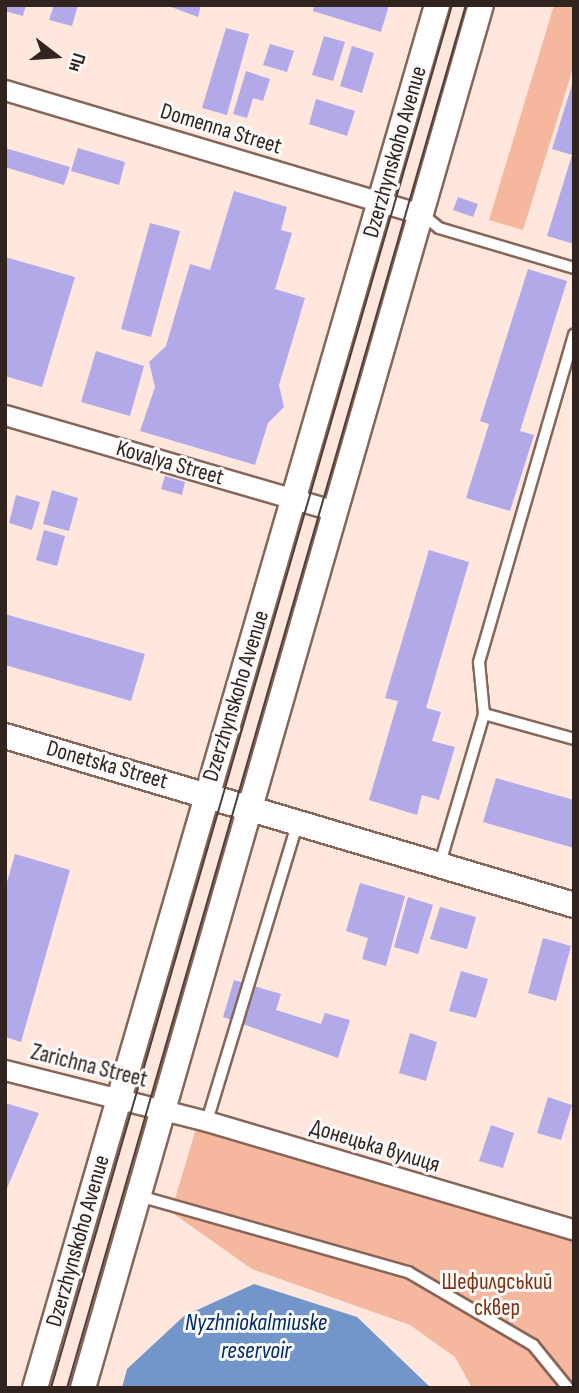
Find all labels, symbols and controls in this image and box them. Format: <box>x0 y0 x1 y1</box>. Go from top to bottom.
north arrow <box>21 21 91 91</box>
text: Пн <box>63 50 90 74</box>
street label: Dzerzhynskoho Avenue <box>357 63 433 241</box>
street label: Domenna Street <box>157 97 285 161</box>
street label: Kovalya Street <box>113 434 227 492</box>
street label: Dzerzhynskoho Avenue <box>197 607 275 785</box>
street label: Donetska Street <box>43 735 171 795</box>
street label: Zarichna Street <box>28 1038 150 1094</box>
street label: Донецька вулиця <box>307 1113 443 1179</box>
street label: Dzerzhynskoho Avenue <box>40 1152 116 1330</box>
park label: Шефилдський сквер <box>442 1268 552 1322</box>
water label: Nyzhniokalmiuske reservoir <box>185 1309 327 1365</box>

